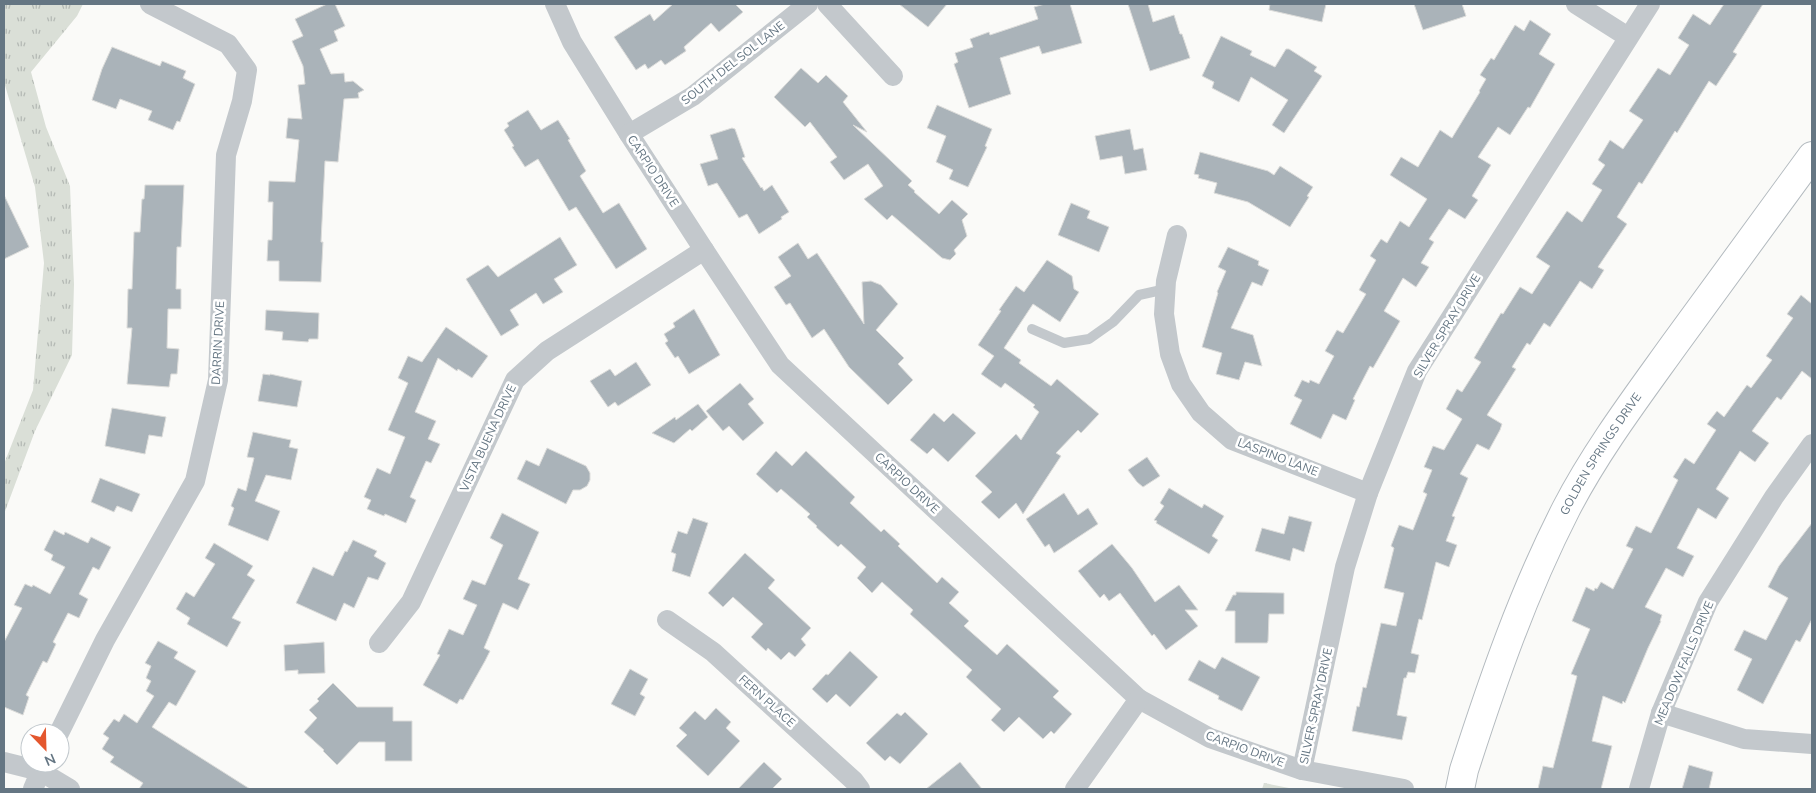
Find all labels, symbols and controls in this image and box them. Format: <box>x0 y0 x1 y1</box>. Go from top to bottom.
street label: SOUTH DEL SOL LANE <box>678 17 788 109</box>
street label: CARPIO DRIVE <box>624 132 682 210</box>
street label: SILVER SPRAY DRIVE <box>1410 271 1484 381</box>
street label: DARRIN DRIVE <box>208 301 228 385</box>
street label: VISTA BUENA DRIVE <box>456 382 520 495</box>
street label: GOLDEN SPRINGS DRIVE <box>1556 389 1645 518</box>
street label: LASPINO LANE <box>1235 434 1321 480</box>
street label: CARPIO DRIVE <box>871 449 943 517</box>
street label: MEADOW FALLS DRIVE <box>1651 599 1717 727</box>
street label: SILVER SPRAY DRIVE <box>1296 646 1336 766</box>
street label: FERN PLACE <box>735 671 799 731</box>
north arrow <box>20 723 70 773</box>
street label: CARPIO DRIVE <box>1203 727 1287 771</box>
text: N <box>41 749 58 770</box>

